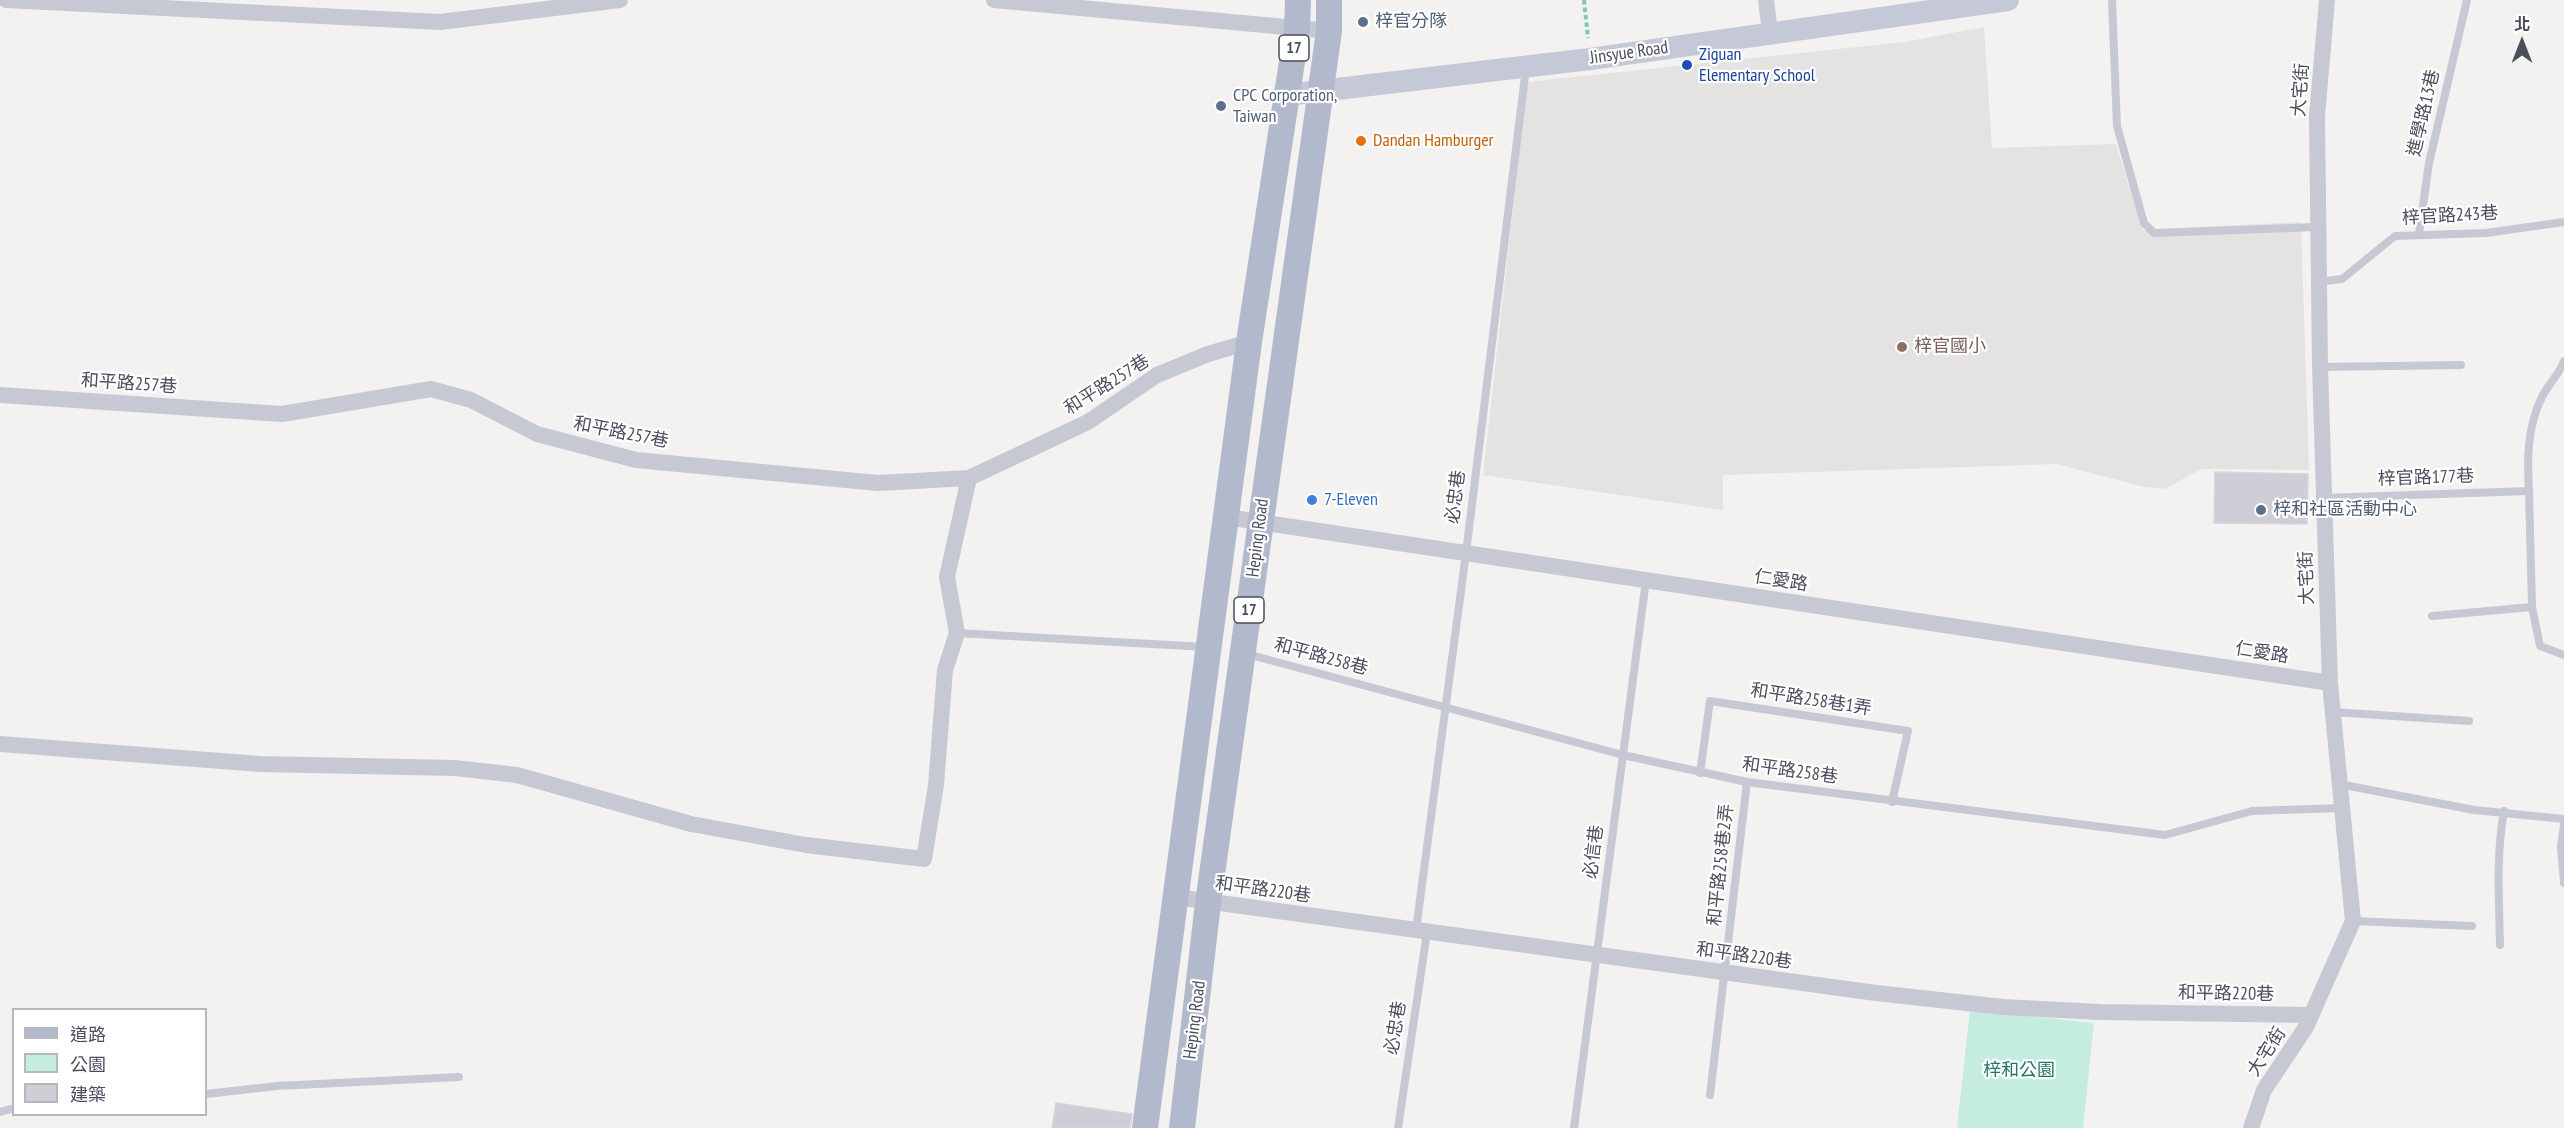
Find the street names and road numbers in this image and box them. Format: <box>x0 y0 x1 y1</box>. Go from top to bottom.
road number: 17 <box>1279 35 1309 61</box>
street label: Jinsyue Road <box>1588 37 1670 69</box>
street label: 大宅街 <box>2288 62 2314 118</box>
street label: 進學路13巷 <box>2404 68 2444 158</box>
street label: 梓官路243巷 <box>2401 203 2499 229</box>
street label: 和平路257巷 <box>1060 350 1154 420</box>
street label: 和平路257巷 <box>80 370 178 398</box>
street label: 和平路257巷 <box>572 413 670 453</box>
street label: 梓官路177巷 <box>2378 466 2474 490</box>
street label: 必忠巷 <box>1442 469 1470 525</box>
street label: Heping Road <box>1242 497 1274 579</box>
street label: 大宅街 <box>2295 551 2319 605</box>
street label: 仁愛路 <box>1753 566 1809 596</box>
road number: 17 <box>1234 597 1264 623</box>
street label: 和平路258巷 <box>1272 634 1370 680</box>
street label: 仁愛路 <box>2234 638 2290 668</box>
street label: 和平路258巷1弄 <box>1749 680 1873 720</box>
street label: 和平路258巷 <box>1741 754 1839 788</box>
street label: 和平路258巷2弄 <box>1704 803 1738 927</box>
street label: 必信巷 <box>1580 824 1608 880</box>
street label: 和平路220巷 <box>1214 873 1312 907</box>
street label: 和平路220巷 <box>1695 939 1793 973</box>
street label: Heping Road <box>1179 979 1211 1061</box>
street label: 和平路220巷 <box>2178 982 2274 1006</box>
street label: 必忠巷 <box>1381 1000 1411 1056</box>
street label: 大宅街 <box>2243 1023 2291 1081</box>

